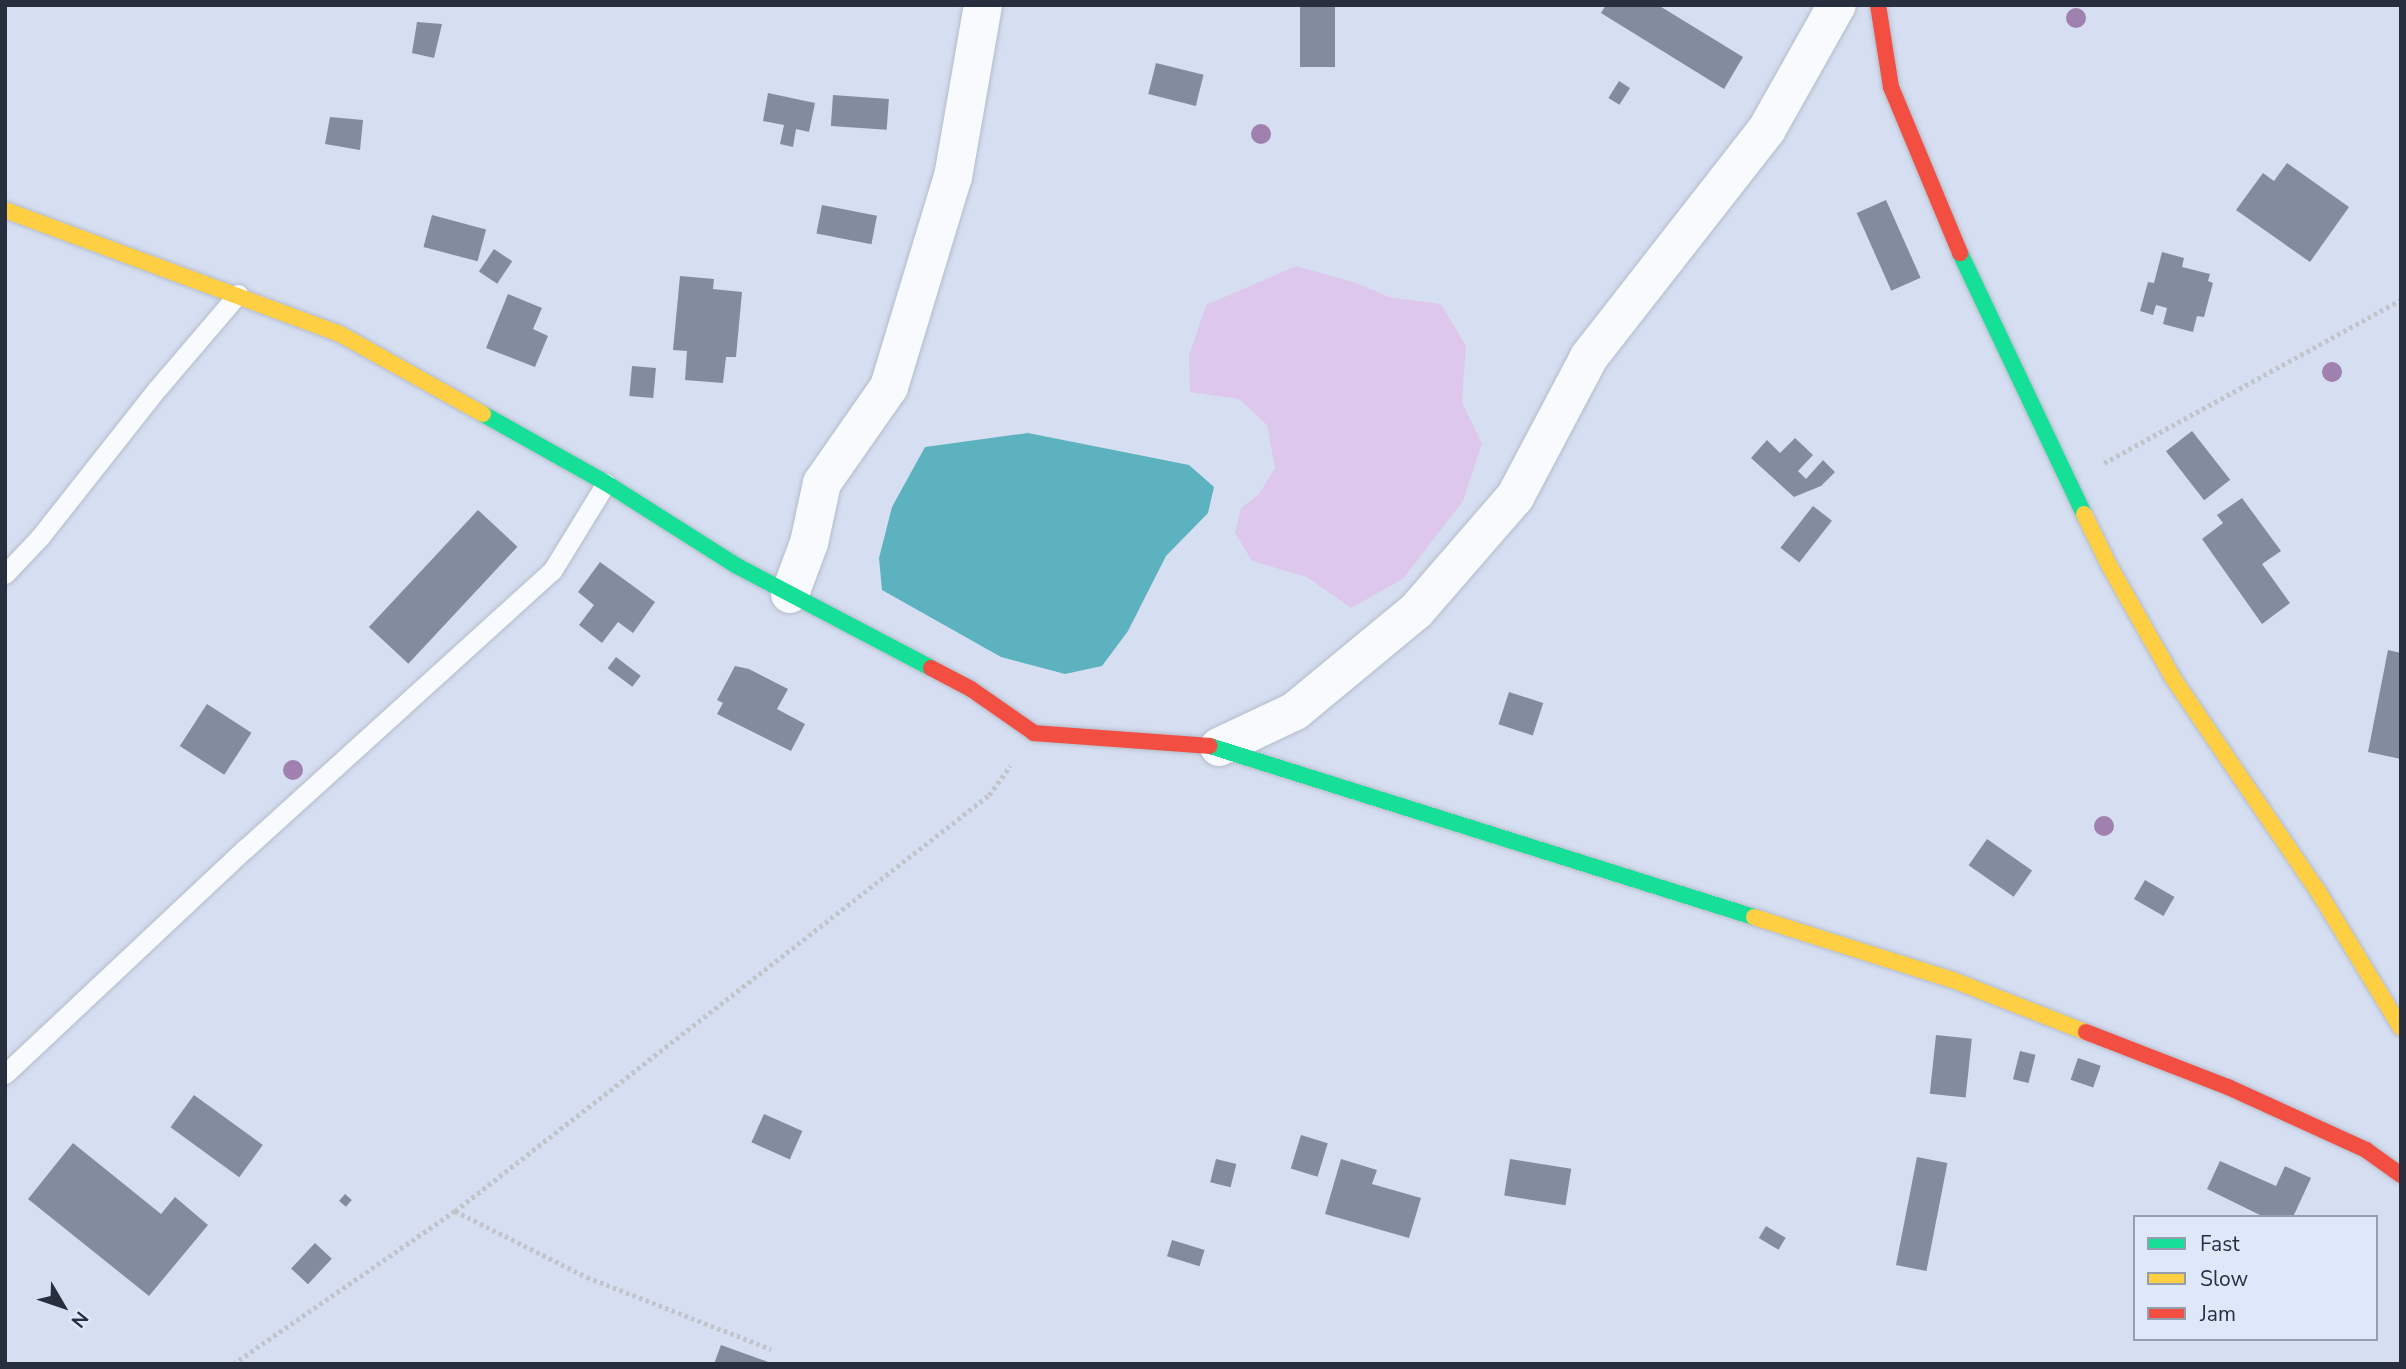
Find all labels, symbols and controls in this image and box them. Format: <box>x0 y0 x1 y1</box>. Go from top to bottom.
legend <box>2133 1215 2378 1341</box>
text: Fast <box>2200 1230 2240 1258</box>
text: Slow <box>2200 1265 2248 1293</box>
north arrow <box>28 1271 98 1341</box>
text: Jam <box>2200 1300 2236 1328</box>
text: N <box>65 1306 94 1333</box>

